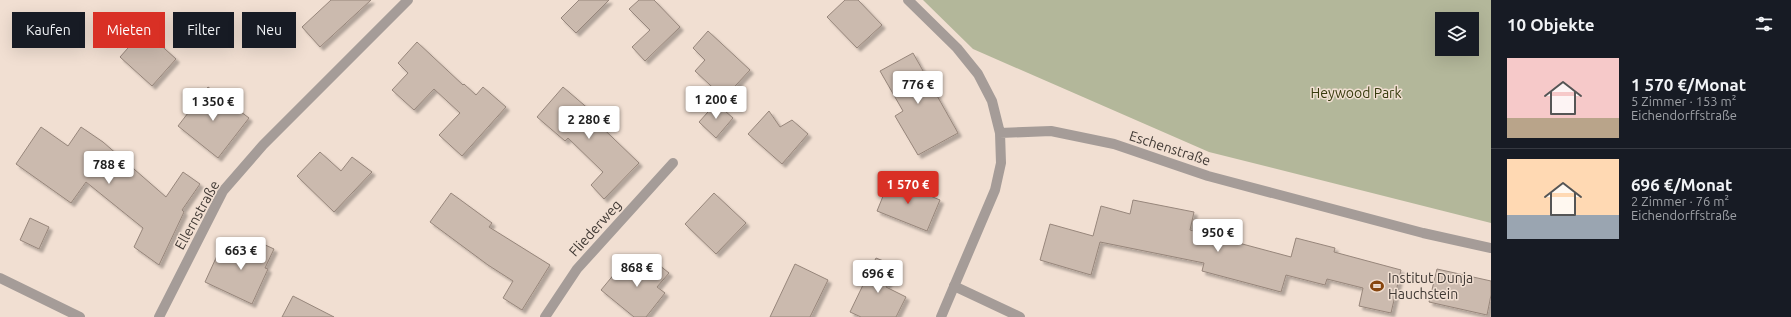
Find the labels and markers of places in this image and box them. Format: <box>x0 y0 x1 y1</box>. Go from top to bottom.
pin: 776 € <box>890 71 946 105</box>
pin: 1 200 € <box>679 86 753 120</box>
pin: 1 350 € <box>176 88 250 122</box>
pin: 2 280 € <box>552 106 626 140</box>
pin: 788 € <box>81 151 137 185</box>
pin: 1 570 € <box>871 171 945 205</box>
pin: 950 € <box>1190 219 1246 253</box>
pin: 663 € <box>213 237 269 271</box>
pin: 868 € <box>609 254 665 288</box>
pin: 696 € <box>850 260 906 294</box>
place label: Institut Dunja Hauchstein <box>1388 270 1473 302</box>
sports icon: Institut Dunja Hauchstein <box>1369 278 1385 294</box>

